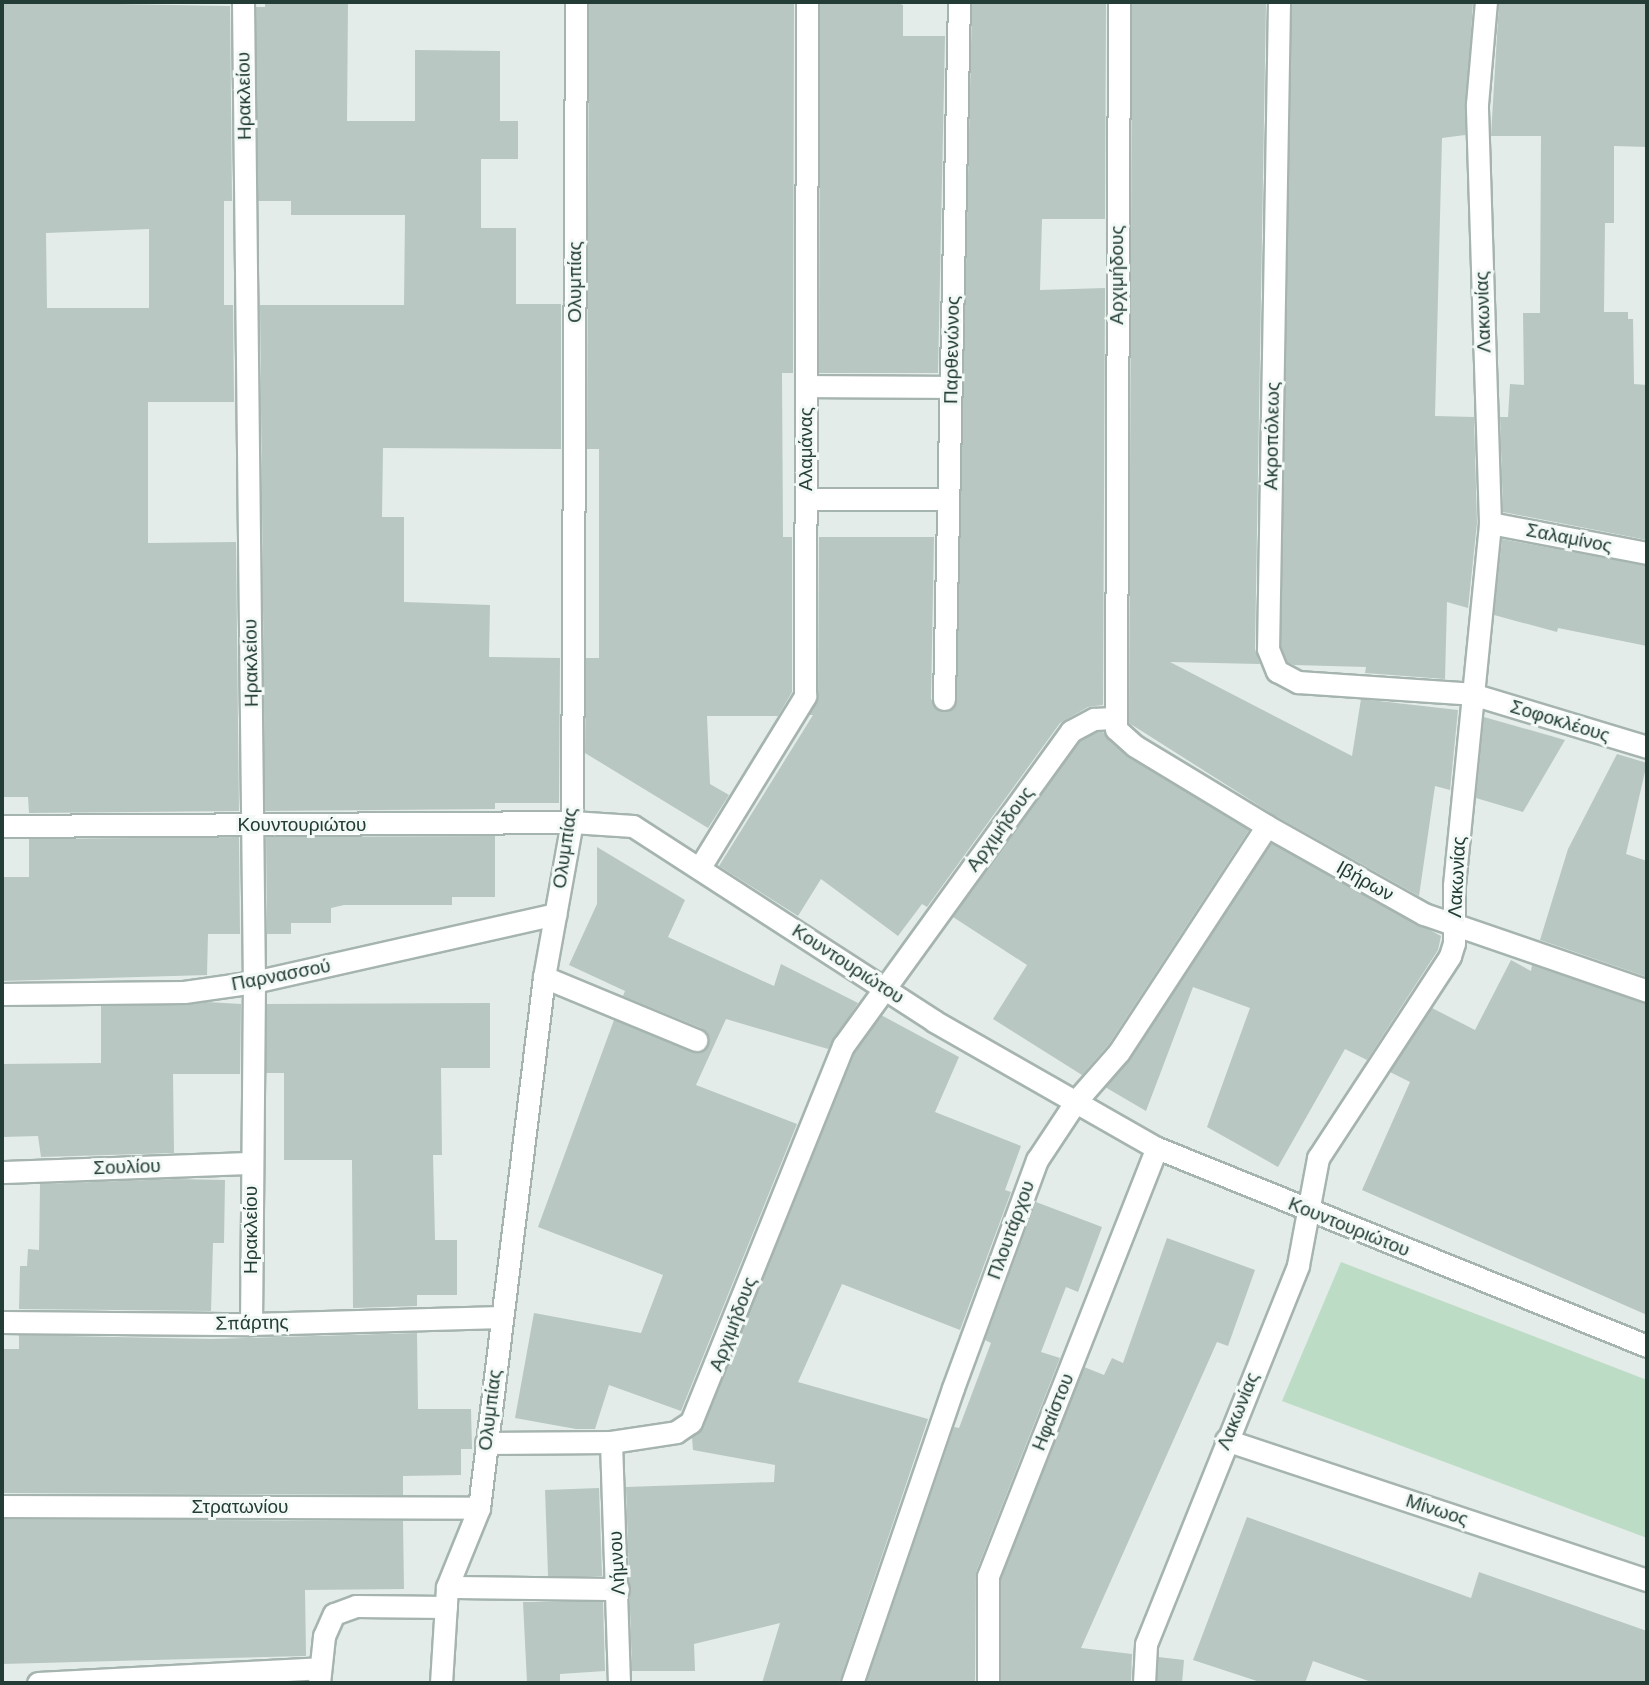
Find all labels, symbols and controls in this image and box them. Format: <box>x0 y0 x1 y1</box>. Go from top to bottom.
street label: Ηρακλείου <box>232 52 256 140</box>
street label: Αρχιμήδους <box>1106 225 1128 325</box>
street label: Ολυμπίας <box>564 241 586 323</box>
street label: Λακωνίας <box>1470 271 1496 353</box>
street label: Παρθενώνος <box>940 296 964 404</box>
street label: Ακροπόλεως <box>1260 382 1284 490</box>
street label: Αλαμάνας <box>795 407 817 491</box>
street label: Σαλαμίνος <box>1524 519 1614 557</box>
street label: Ηρακλείου <box>239 619 263 707</box>
street label: Σοφοκλέους <box>1508 695 1612 747</box>
street label: Αρχιμήδους <box>962 782 1038 876</box>
street label: Ολυμπίας <box>548 806 582 890</box>
street label: Κουντουριώτου <box>238 814 366 836</box>
street label: Λακωνίας <box>1443 836 1471 918</box>
street label: Ιβήρων <box>1332 856 1398 906</box>
street label: Κουντουριώτου <box>788 919 908 1009</box>
street label: Παρνασσού <box>230 954 332 996</box>
street label: Σουλίου <box>93 1154 161 1180</box>
street label: Πλουτάρχου <box>983 1178 1039 1282</box>
street label: Ηρακλείου <box>240 1186 262 1274</box>
street label: Κουντουριώτου <box>1285 1192 1413 1262</box>
street label: Αρχιμήδους <box>705 1274 761 1374</box>
street label: Σπάρτης <box>215 1311 289 1335</box>
street label: Ολυμπίας <box>474 1368 506 1452</box>
street label: Λακωνίας <box>1212 1369 1264 1453</box>
street label: Ηφαίστου <box>1027 1370 1079 1454</box>
street label: Μίνωος <box>1403 1489 1471 1531</box>
street label: Στρατωνίου <box>192 1496 288 1518</box>
street label: Λήμνου <box>604 1530 630 1596</box>

